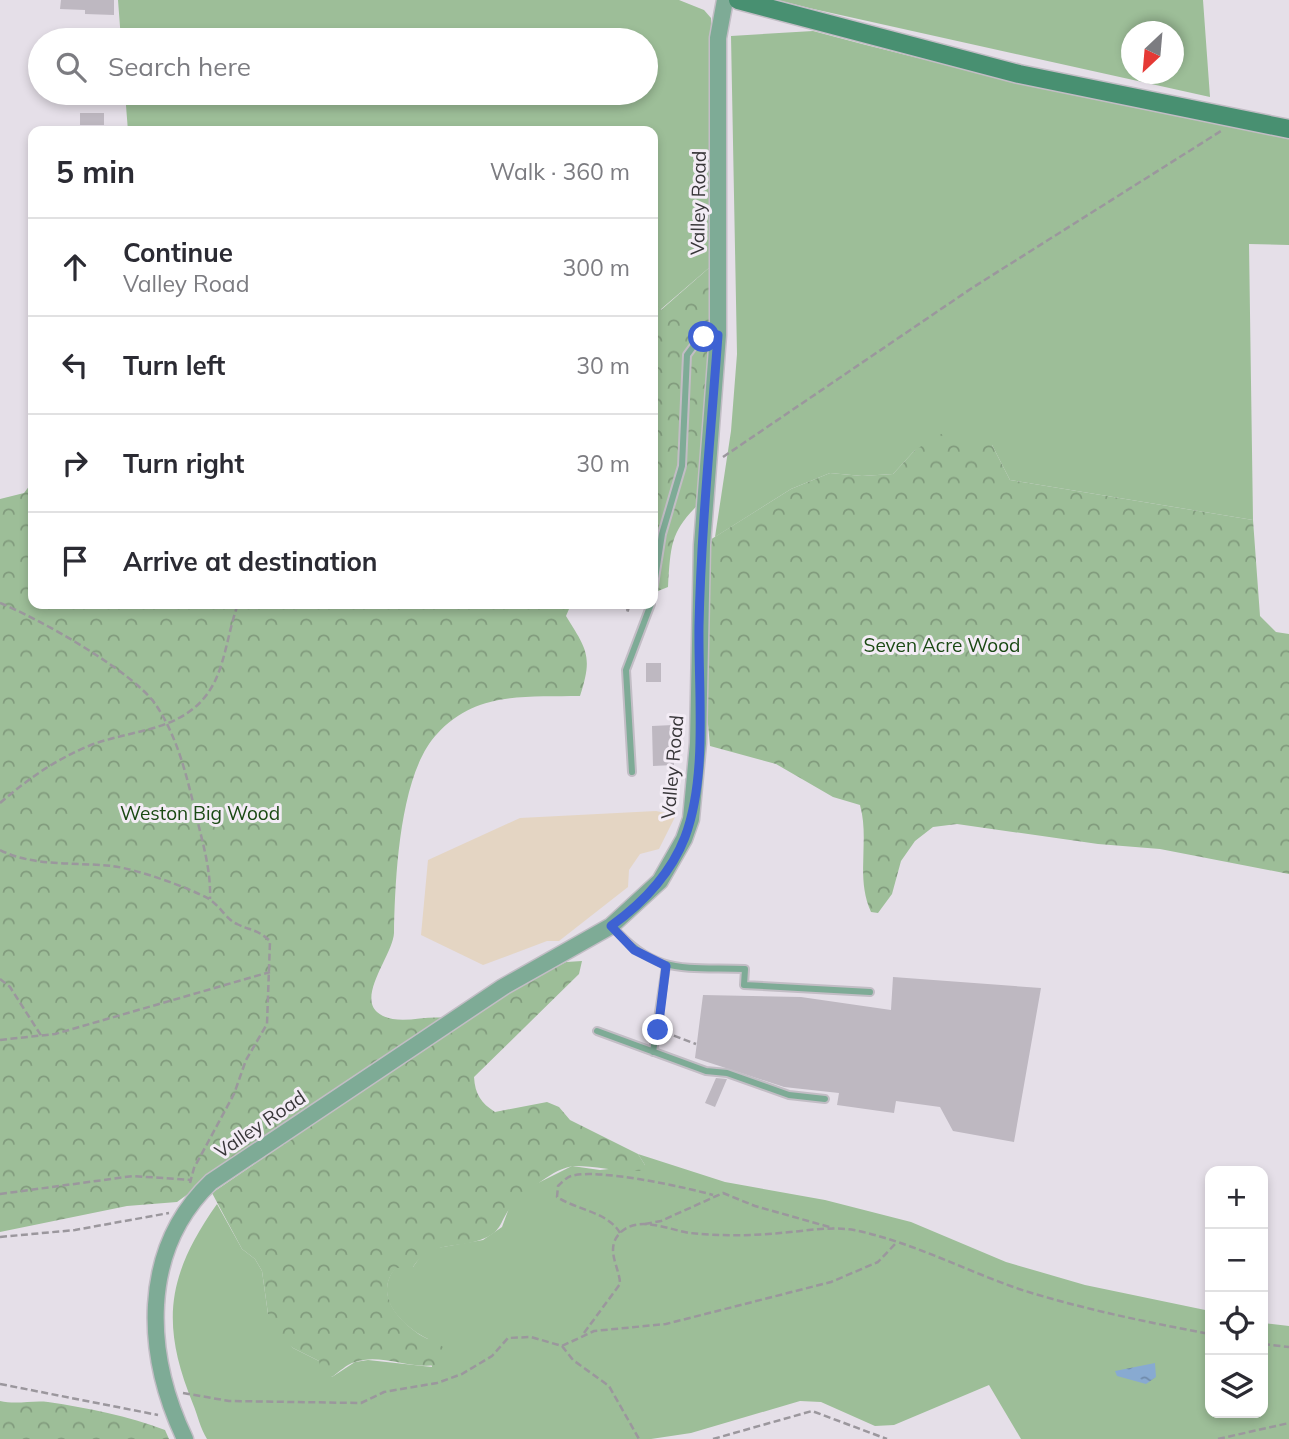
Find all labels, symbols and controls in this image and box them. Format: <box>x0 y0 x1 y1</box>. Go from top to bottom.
north arrow <box>1121 21 1184 84</box>
search box <box>28 28 658 105</box>
icon: search <box>52 48 90 86</box>
text: Search here <box>108 50 251 83</box>
street label: Valley Road <box>685 151 711 255</box>
text: 5 min <box>56 153 135 191</box>
text: Walk · 360 m <box>490 157 630 186</box>
text: Continue <box>123 236 233 269</box>
icon: ahead <box>56 248 94 286</box>
text: 300 m <box>562 253 630 282</box>
text: Valley Road <box>123 269 249 298</box>
route start <box>688 321 719 352</box>
icon: left <box>56 346 94 384</box>
text: Turn left <box>123 349 225 382</box>
text: 30 m <box>576 351 630 380</box>
icon: right <box>56 444 94 482</box>
text: Turn right <box>123 447 244 480</box>
text: 30 m <box>576 449 630 478</box>
icon: arrive <box>56 542 94 580</box>
text: Arrive at destination <box>123 545 378 578</box>
park label: Seven Acre Wood <box>864 633 1020 657</box>
street label: Valley Road <box>655 714 689 820</box>
park label: Weston Big Wood <box>120 801 280 825</box>
route end <box>642 1014 673 1045</box>
street label: Valley Road <box>210 1085 310 1163</box>
map controls <box>1205 1166 1268 1418</box>
button: + <box>1205 1166 1268 1229</box>
button: − <box>1205 1229 1268 1292</box>
button: locate <box>1205 1292 1268 1355</box>
button: layers <box>1205 1355 1268 1418</box>

